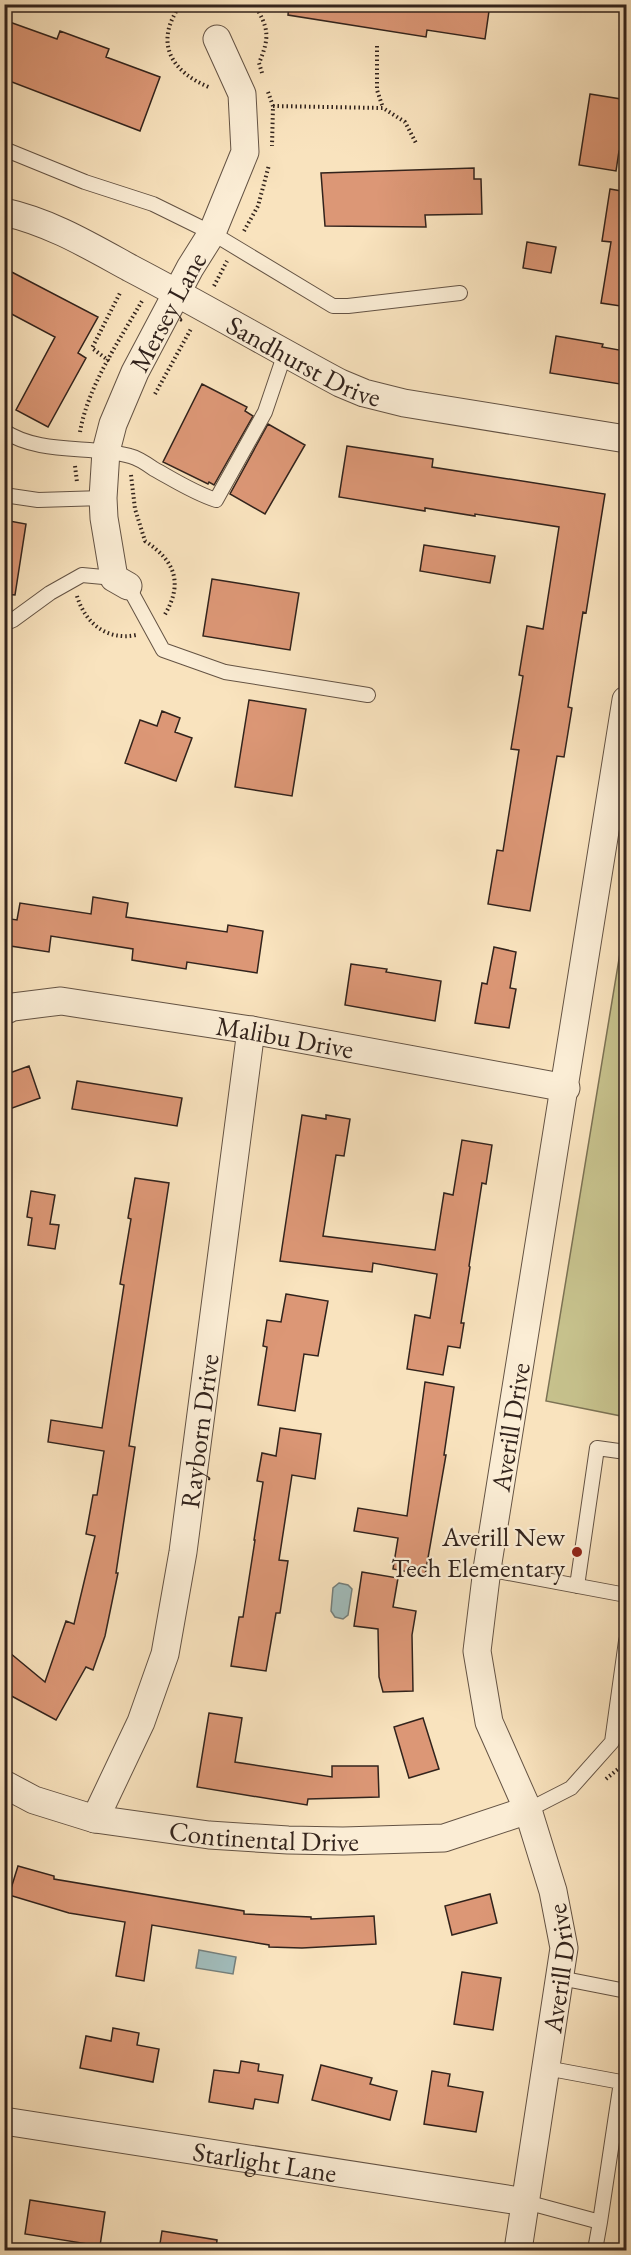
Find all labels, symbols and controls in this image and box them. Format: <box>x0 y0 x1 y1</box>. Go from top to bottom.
street label: Mersey Lane <box>121 245 214 378</box>
street label: Sandhurst Drive <box>221 307 384 414</box>
street label: Malibu Drive <box>214 1007 356 1066</box>
street label: Rayborn Drive <box>171 1352 226 1510</box>
street label: Averill Drive <box>482 1360 537 1495</box>
place label: Averill New Tech Elementary <box>391 1519 565 1585</box>
marker: Averill New Tech Elementary <box>570 1545 584 1559</box>
street label: Continental Drive <box>167 1812 359 1859</box>
street label: Averill Drive <box>534 1901 582 2036</box>
street label: Starlight Lane <box>191 2133 339 2190</box>

